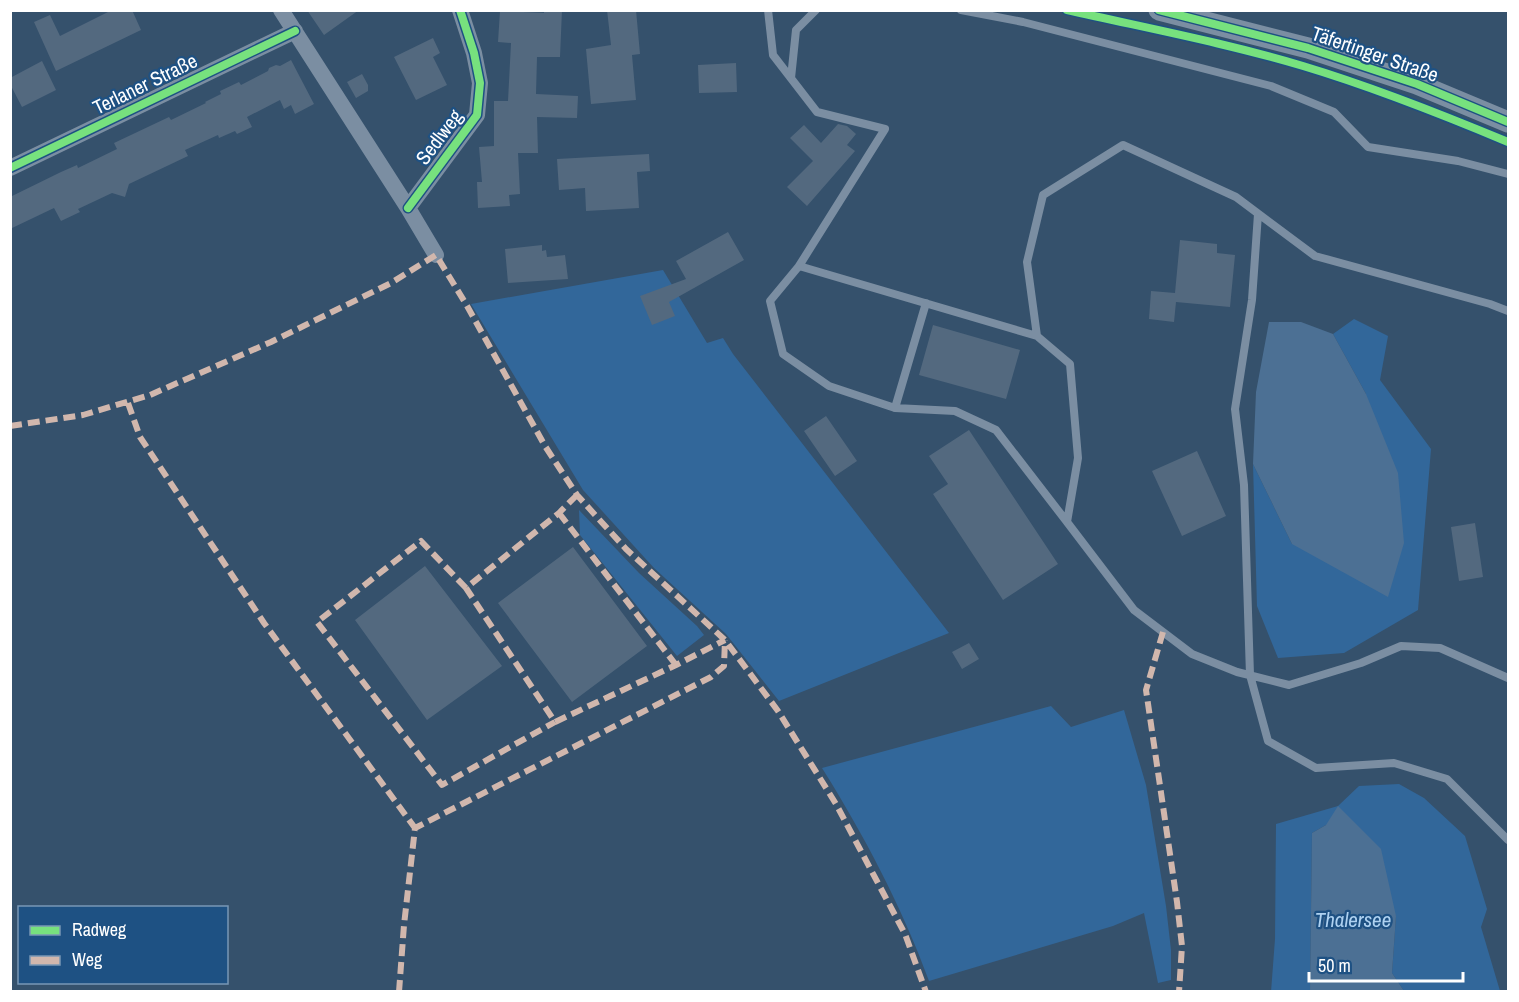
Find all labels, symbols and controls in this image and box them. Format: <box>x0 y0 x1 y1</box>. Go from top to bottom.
street label: Täfertinger Straße <box>1308 19 1442 88</box>
street label: Terlaner Straße <box>88 47 201 120</box>
street label: Sedlweg <box>409 103 468 170</box>
water label: Thalersee <box>1315 905 1391 934</box>
legend <box>18 906 228 984</box>
text: Radweg <box>72 917 127 942</box>
scale bar <box>1309 945 1464 983</box>
text: Weg <box>72 947 103 972</box>
text: 50 m <box>1318 953 1351 978</box>

